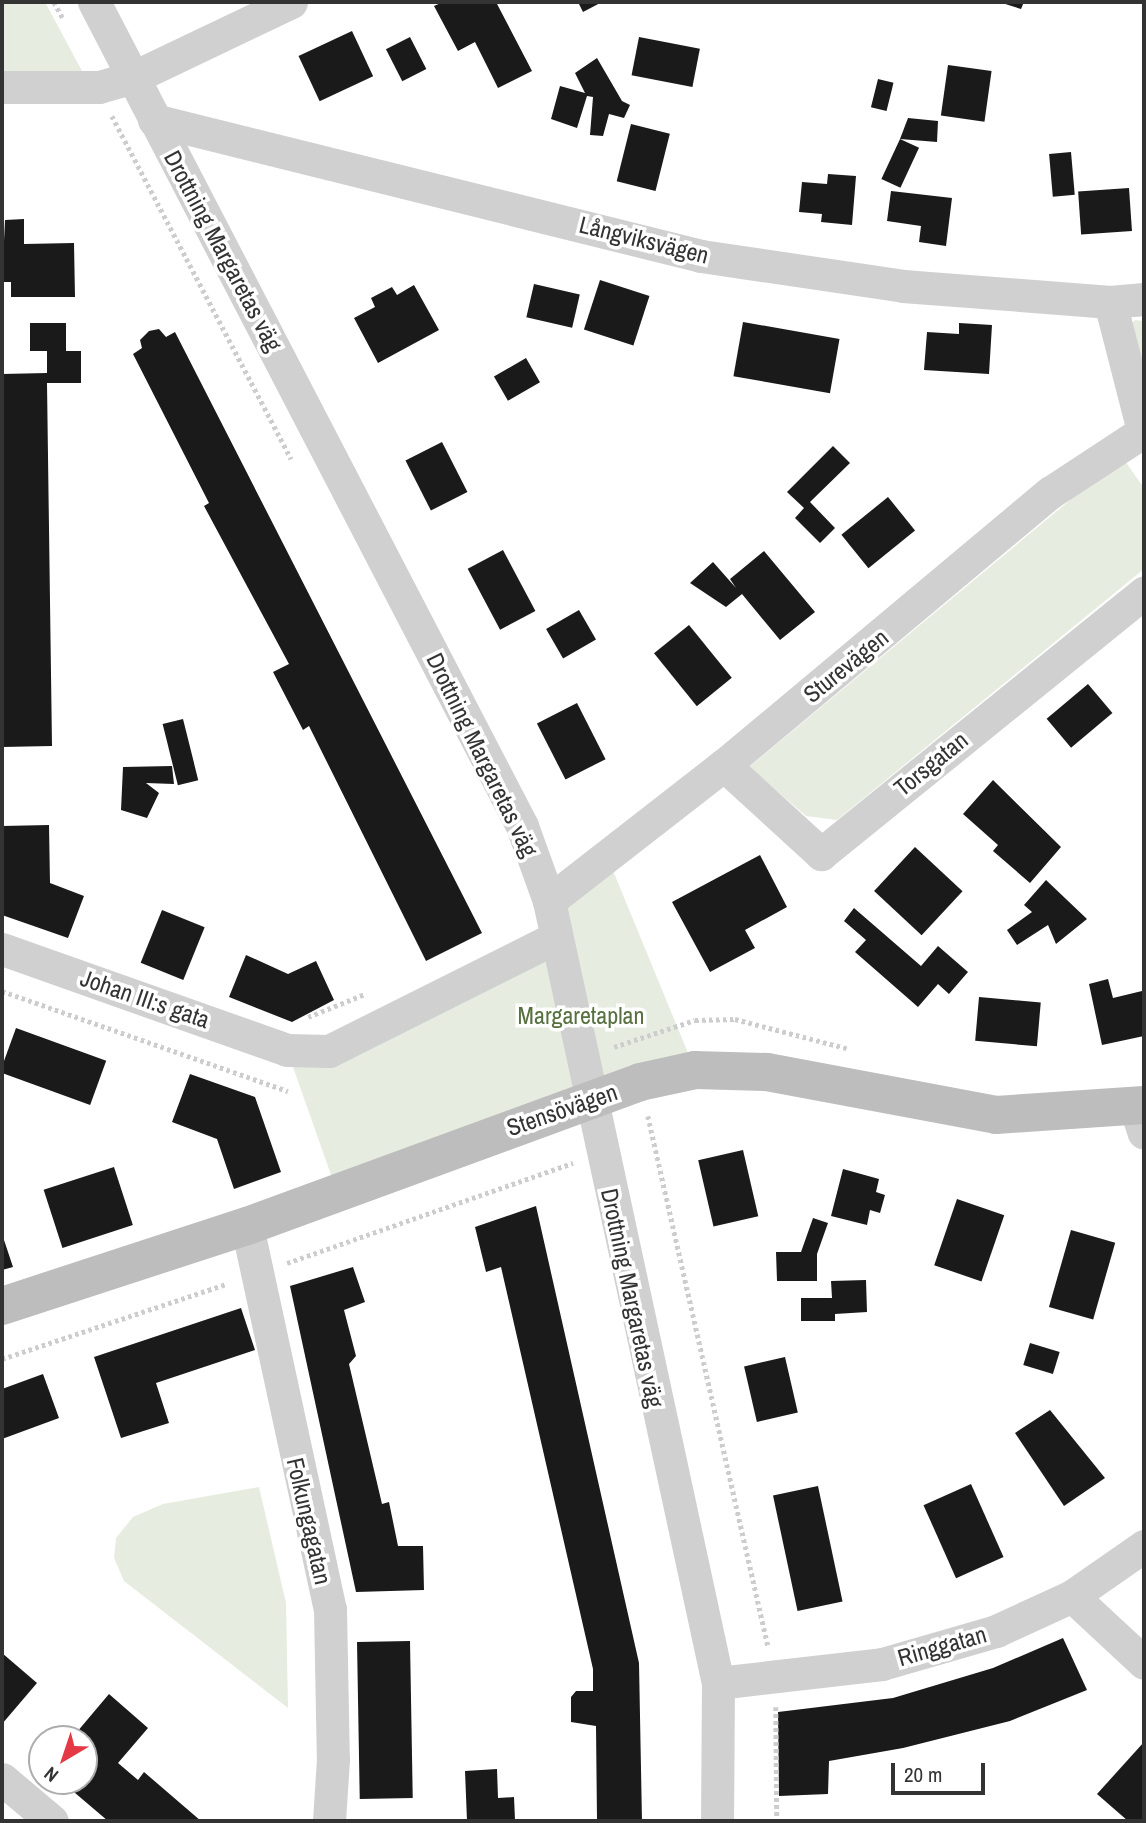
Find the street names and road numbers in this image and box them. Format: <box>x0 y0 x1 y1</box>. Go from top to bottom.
street label: Drottning Margaretas väg <box>158 146 288 356</box>
street label: Långviksvägen <box>576 210 712 270</box>
street label: Sturevägen <box>798 623 894 709</box>
street label: Drottning Margaretas väg <box>420 648 544 862</box>
street label: Torsgatan <box>888 726 974 802</box>
street label: Johan III:s gata <box>77 963 213 1035</box>
street label: Stensövägen <box>503 1078 621 1142</box>
street label: Drottning Margaretas väg <box>595 1186 669 1410</box>
street label: Folkungagatan <box>280 1455 338 1587</box>
street label: Ringgatan <box>894 1620 990 1672</box>

